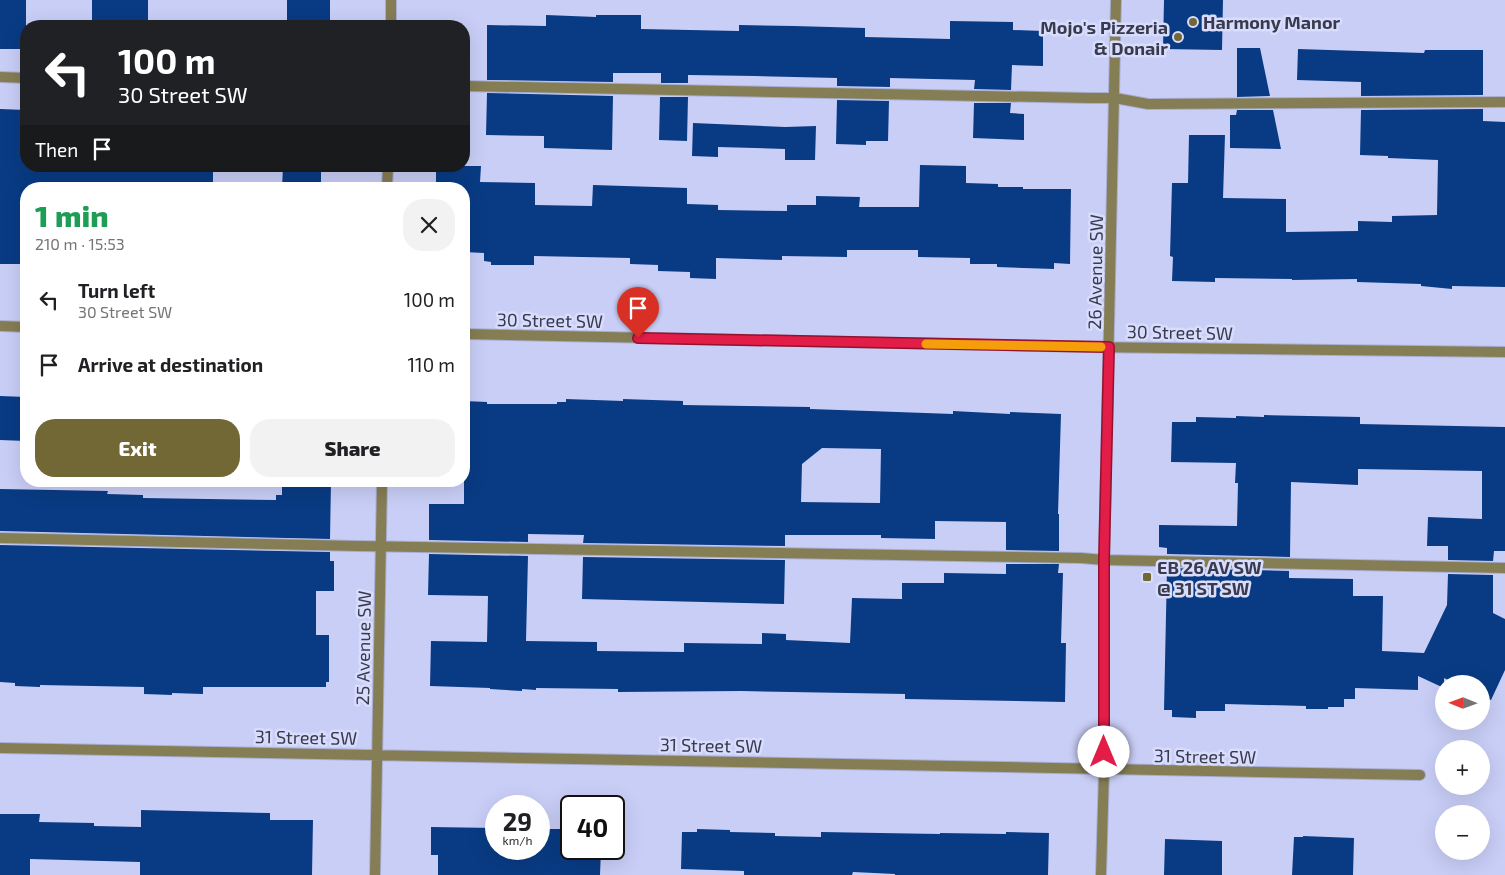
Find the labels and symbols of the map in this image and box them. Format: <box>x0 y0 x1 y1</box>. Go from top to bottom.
place label: Harmony Manor <box>1203 11 1341 33</box>
place label: Mojo's Pizzeria & Donair <box>1040 16 1168 59</box>
marker: Harmony Manor <box>1187 16 1199 28</box>
marker: Mojo's Pizzeria & Donair <box>1172 31 1184 43</box>
street label: 26 Avenue SW <box>1083 214 1107 330</box>
pin <box>617 287 659 338</box>
street label: 30 Street SW <box>497 308 603 332</box>
street label: 30 Street SW <box>1127 320 1233 344</box>
place label: EB 26 AV SW @ 31 ST SW <box>1157 556 1262 599</box>
marker: EB 26 AV SW @ 31 ST SW <box>1141 571 1153 583</box>
street label: 25 Avenue SW <box>351 590 375 706</box>
north arrow <box>1435 675 1490 730</box>
street label: 31 Street SW <box>255 725 357 749</box>
position arrow <box>1077 725 1129 777</box>
street label: 31 Street SW <box>660 733 762 757</box>
street label: 31 Street SW <box>1154 744 1256 768</box>
speed limit sign: 40 <box>560 795 625 860</box>

